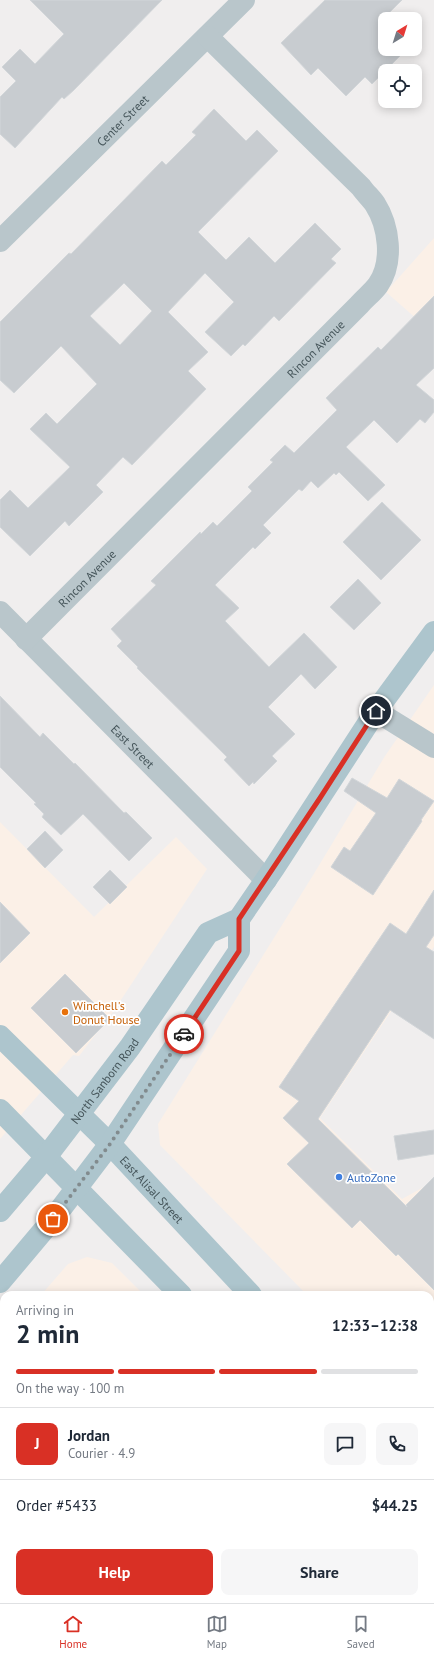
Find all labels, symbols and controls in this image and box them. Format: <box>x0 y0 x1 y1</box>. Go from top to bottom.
north arrow <box>378 12 422 56</box>
map controls <box>378 12 422 108</box>
button: locate <box>378 64 422 108</box>
street label: Center Street <box>93 91 152 149</box>
street label: Rincon Avenue <box>284 317 347 381</box>
street label: Rincon Avenue <box>55 546 119 610</box>
pin <box>359 694 393 728</box>
icon: home <box>365 700 387 722</box>
street label: East Street <box>108 721 158 771</box>
place label: Winchell's Donut House <box>73 998 140 1027</box>
marker: Winchell's Donut House <box>60 1007 70 1017</box>
courier <box>164 1014 204 1054</box>
icon: car <box>173 1023 195 1045</box>
street label: North Sanborn Road <box>67 1035 142 1127</box>
street label: East Alisal Street <box>117 1152 187 1226</box>
place label: AutoZone <box>347 1170 396 1185</box>
marker: AutoZone <box>334 1172 344 1182</box>
pin <box>36 1202 70 1236</box>
icon: bag <box>42 1208 64 1230</box>
text: Arriving in <box>16 1302 74 1319</box>
text: 12:33–12:38 <box>332 1316 418 1335</box>
text: 2 min <box>16 1317 79 1350</box>
text: On the way · 100 m <box>16 1380 124 1397</box>
button: chat <box>324 1423 366 1465</box>
button: phone <box>376 1423 418 1465</box>
text: Jordan <box>68 1426 110 1445</box>
text: J <box>34 1434 40 1453</box>
text: Courier · 4.9 <box>68 1445 135 1462</box>
text: Order #5433 <box>16 1496 97 1515</box>
text: $44.25 <box>372 1496 418 1515</box>
button: Help <box>16 1549 213 1595</box>
button: Share <box>221 1549 418 1595</box>
tab: Home <box>59 1613 87 1651</box>
tab: Map <box>206 1613 228 1651</box>
tab: Saved <box>347 1613 375 1651</box>

